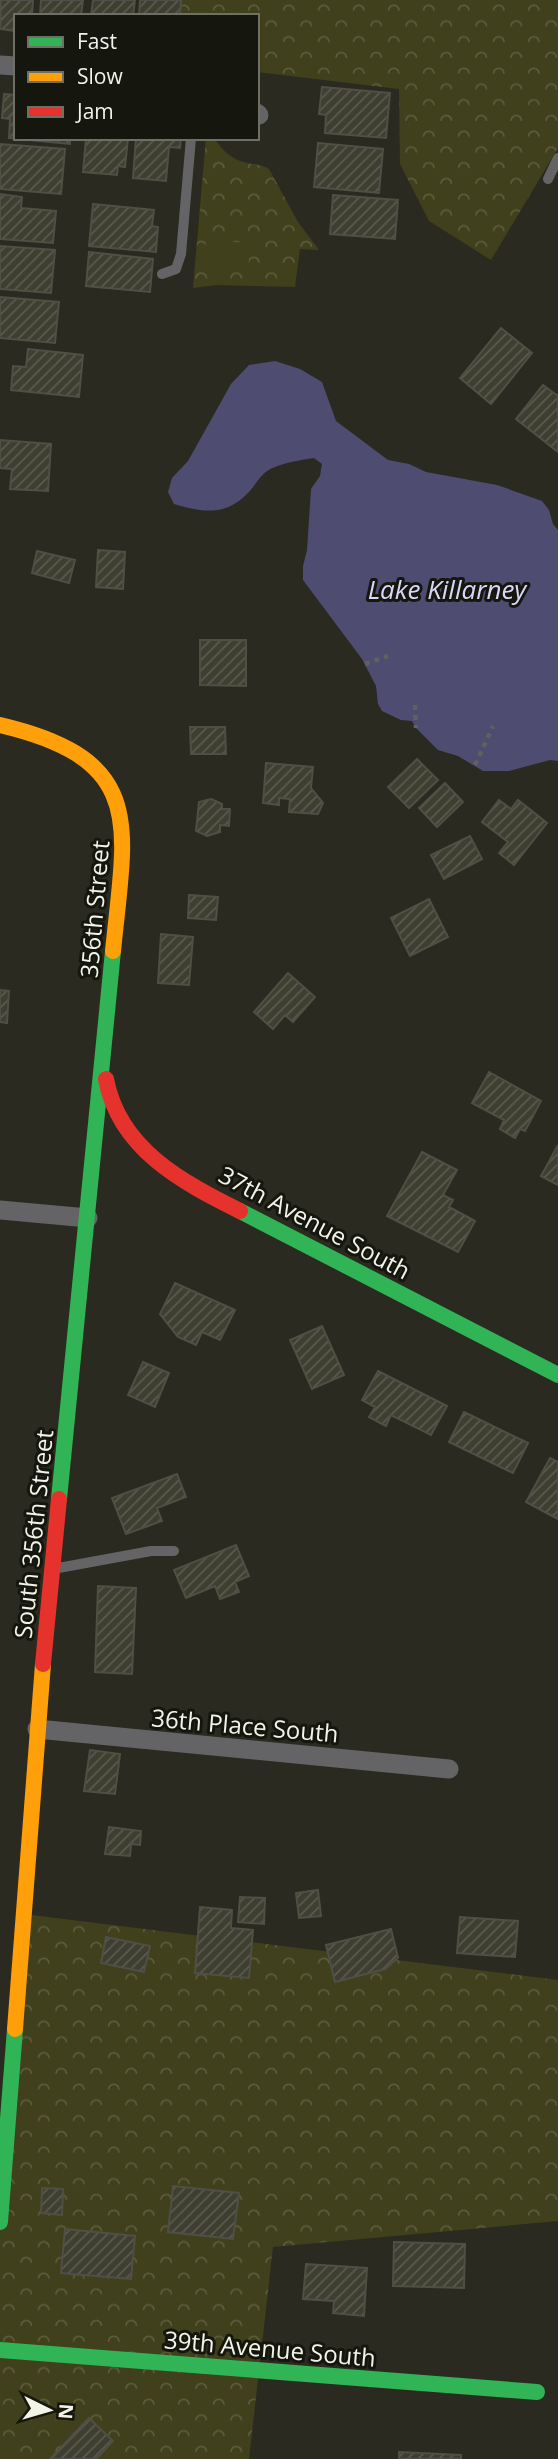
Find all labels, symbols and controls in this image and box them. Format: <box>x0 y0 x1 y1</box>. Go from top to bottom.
legend <box>14 14 259 140</box>
text: Fast <box>77 27 117 55</box>
text: Slow <box>77 62 123 90</box>
text: Jam <box>75 97 114 125</box>
water label: Lake Killarney <box>368 571 528 607</box>
street label: 356th Street <box>72 839 116 979</box>
street label: 37th Avenue South <box>214 1158 416 1286</box>
street label: South 356th Street <box>6 1428 60 1640</box>
street label: 36th Place South <box>150 1700 340 1750</box>
street label: 39th Avenue South <box>163 2322 377 2374</box>
north arrow <box>14 2375 84 2445</box>
text: N <box>52 2403 80 2420</box>

